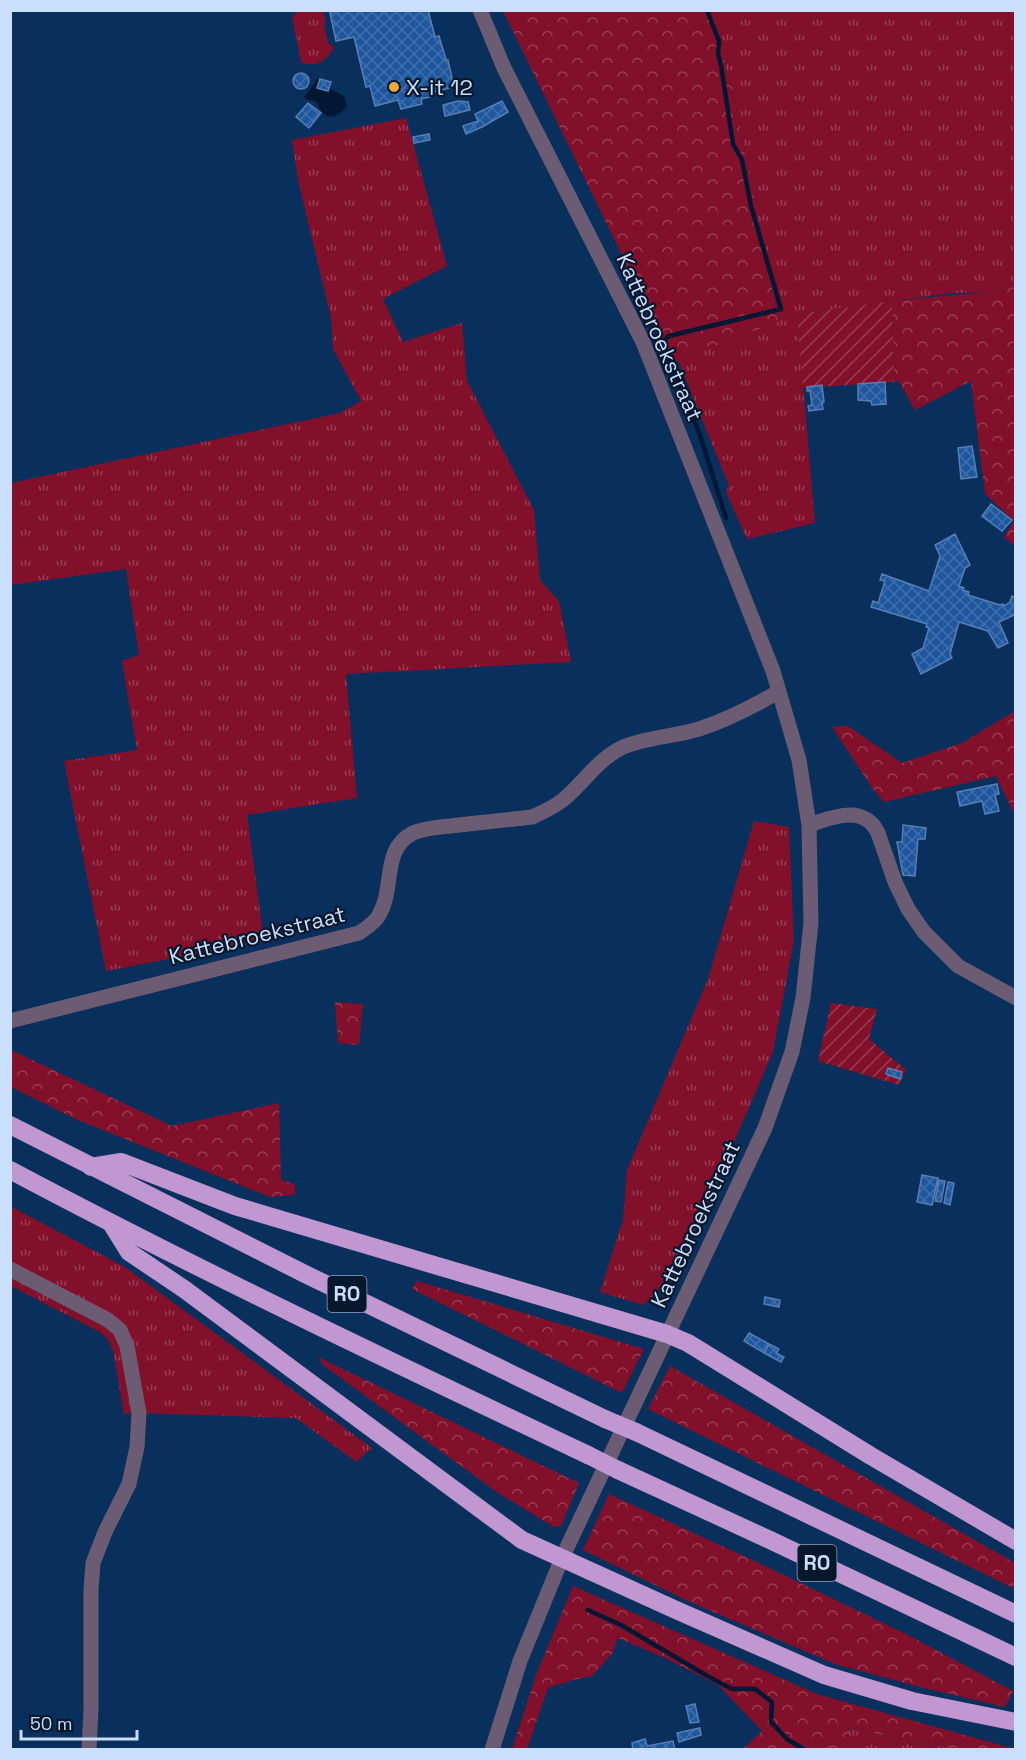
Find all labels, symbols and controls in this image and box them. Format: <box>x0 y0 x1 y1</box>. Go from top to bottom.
place label: X-it 12 <box>406 73 473 101</box>
marker: X-it 12 <box>387 80 401 94</box>
street label: Kattebroekstraat <box>610 249 710 425</box>
street label: Kattebroekstraat <box>166 900 348 970</box>
street label: Kattebroekstraat <box>644 1136 746 1312</box>
road number: R0 <box>328 1276 366 1312</box>
road number: R0 <box>798 1545 836 1581</box>
scale bar <box>21 1703 136 1741</box>
text: 50 m <box>30 1712 72 1735</box>

